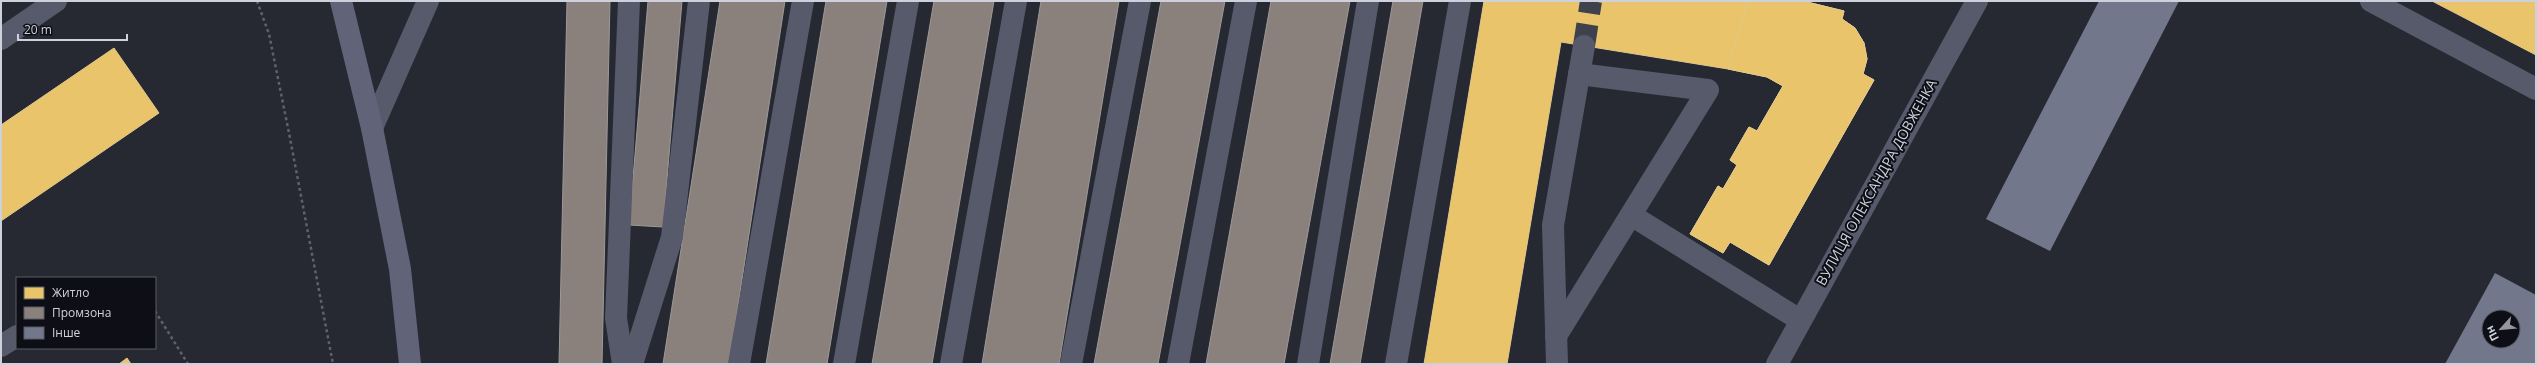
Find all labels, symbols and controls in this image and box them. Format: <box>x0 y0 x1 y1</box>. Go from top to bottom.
scale bar <box>18 16 127 42</box>
text: 20 m <box>24 21 52 38</box>
street label: ВУЛИЦЯ ОЛЕКСАНДРА ДОВЖЕНКА <box>1811 75 1941 289</box>
legend <box>16 277 156 349</box>
text: Житло <box>52 284 89 301</box>
text: Промзона <box>52 304 111 321</box>
north arrow <box>2481 309 2521 349</box>
text: Пн <box>2481 323 2502 344</box>
text: Інше <box>52 324 81 341</box>

